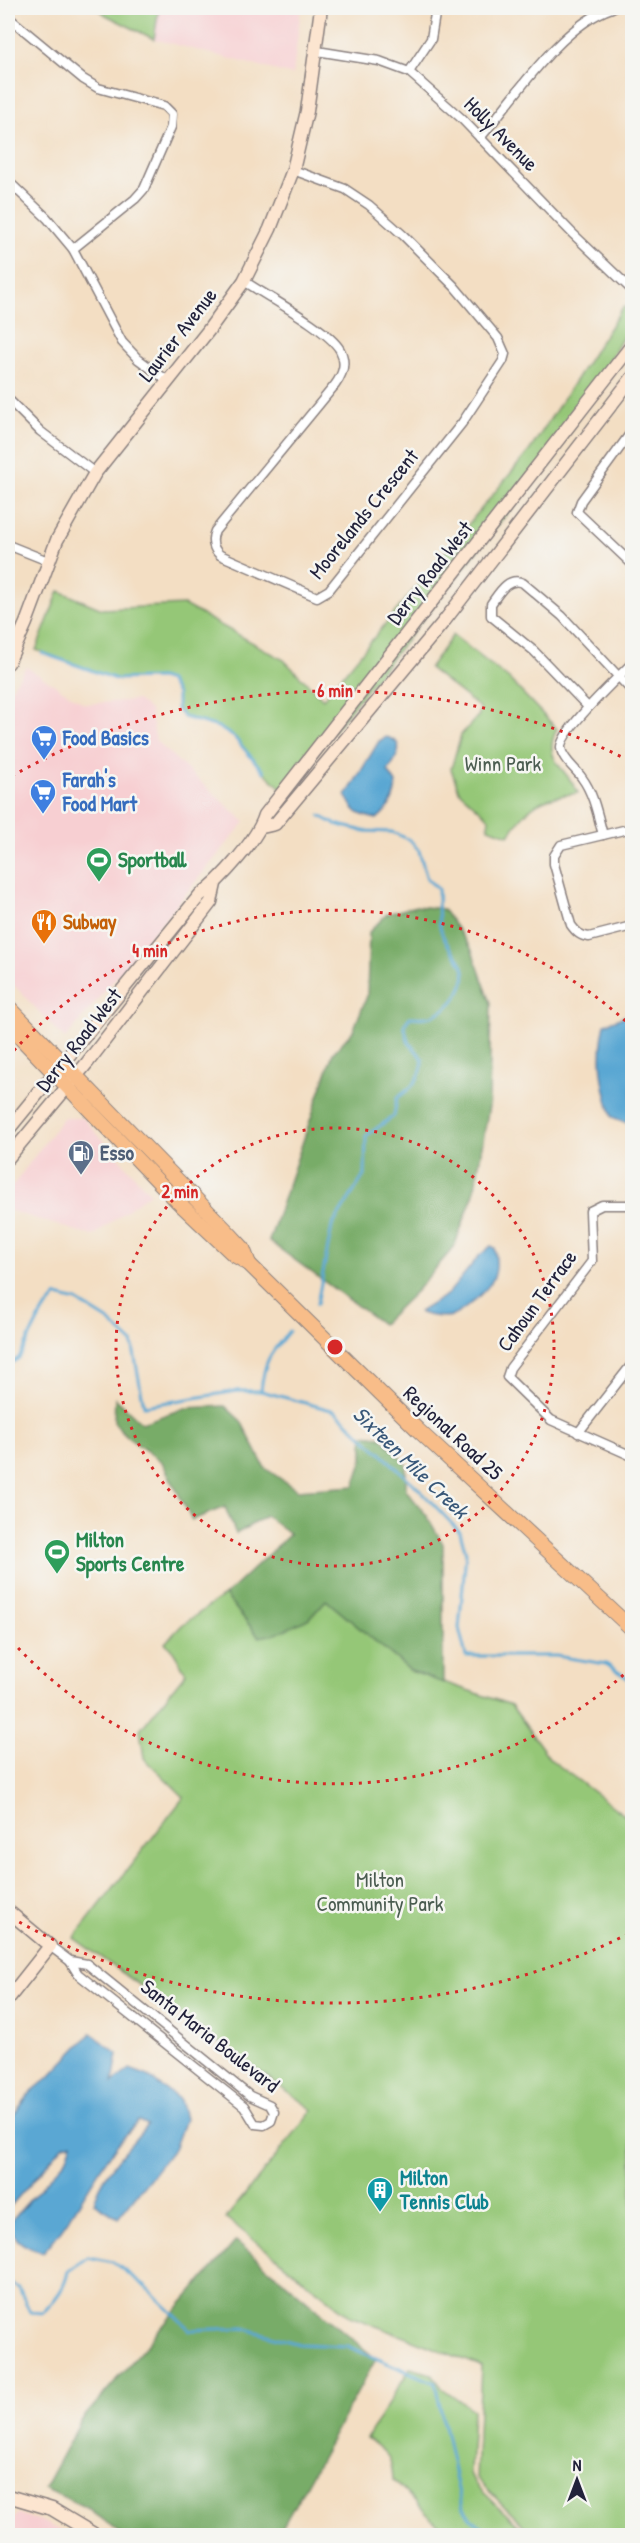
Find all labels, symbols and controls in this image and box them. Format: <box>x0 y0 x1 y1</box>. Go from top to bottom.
street label: Holly Avenue <box>458 90 545 177</box>
street label: Laurier Avenue <box>132 282 223 388</box>
street label: Moorelands Crescent <box>302 442 426 585</box>
street label: Derry Road West <box>380 514 480 631</box>
text: 6 min <box>317 678 353 703</box>
supermarket icon: Food Basics <box>29 723 59 761</box>
place label: Food Basics <box>62 723 149 752</box>
park label: Winn Park <box>465 749 542 778</box>
place label: Farah's Food Mart <box>62 765 138 818</box>
supermarket icon: Farah's Food Mart <box>28 777 58 815</box>
sports icon: Sportball <box>84 845 114 883</box>
place label: Sportball <box>118 845 187 875</box>
restaurant icon: Subway <box>29 907 59 945</box>
place label: Subway <box>63 907 117 937</box>
text: 4 min <box>132 938 168 963</box>
street label: Derry Road West <box>29 981 129 1098</box>
fuel station icon: Esso <box>66 1138 96 1176</box>
place label: Esso <box>100 1138 134 1167</box>
text: 2 min <box>162 1179 198 1204</box>
street label: Cahoun Terrace <box>490 1244 583 1357</box>
centre of rings <box>325 1337 345 1357</box>
street label: Regional Road 25 <box>397 1379 510 1486</box>
water label: Sixteen Mile Creek <box>347 1399 477 1526</box>
place label: Milton Sports Centre <box>76 1525 185 1579</box>
sports icon: Milton Sports Centre <box>42 1537 72 1575</box>
park label: Milton Community Park <box>316 1865 444 1918</box>
street label: Santa Maria Boulevard <box>135 1972 286 2099</box>
place label: Milton Tennis Club <box>399 2163 489 2216</box>
building icon: Milton Tennis Club <box>365 2175 395 2213</box>
north arrow <box>547 2450 607 2510</box>
text: N <box>573 2454 582 2476</box>

